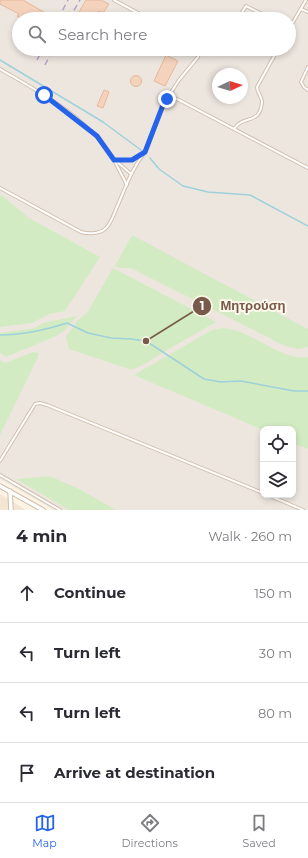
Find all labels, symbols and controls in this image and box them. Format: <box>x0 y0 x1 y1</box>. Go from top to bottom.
search box <box>12 12 296 56</box>
icon: search <box>26 23 48 45</box>
text: Search here <box>58 25 147 44</box>
north arrow <box>212 68 248 104</box>
route start <box>35 86 53 104</box>
route end <box>158 90 176 108</box>
callout: Μητρούση <box>192 293 293 318</box>
text: Μητρούση <box>221 297 286 313</box>
text: 1 <box>200 298 204 313</box>
map controls <box>260 426 296 498</box>
button: locate <box>260 426 296 462</box>
button: layers <box>260 462 296 498</box>
text: 4 min <box>16 526 67 546</box>
text: Walk · 260 m <box>208 528 292 544</box>
icon: ahead <box>16 582 38 604</box>
text: Continue <box>54 583 126 602</box>
text: 150 m <box>254 585 292 601</box>
icon: left <box>16 642 38 664</box>
text: Turn left <box>54 643 121 662</box>
text: 30 m <box>259 645 292 661</box>
icon: left <box>16 702 38 724</box>
text: Turn left <box>54 703 121 722</box>
text: 80 m <box>258 705 292 721</box>
icon: arrive <box>16 762 38 784</box>
text: Arrive at destination <box>54 763 215 782</box>
tab: Map <box>32 812 57 850</box>
tab: Directions <box>122 812 178 850</box>
tab: Saved <box>243 812 276 850</box>

